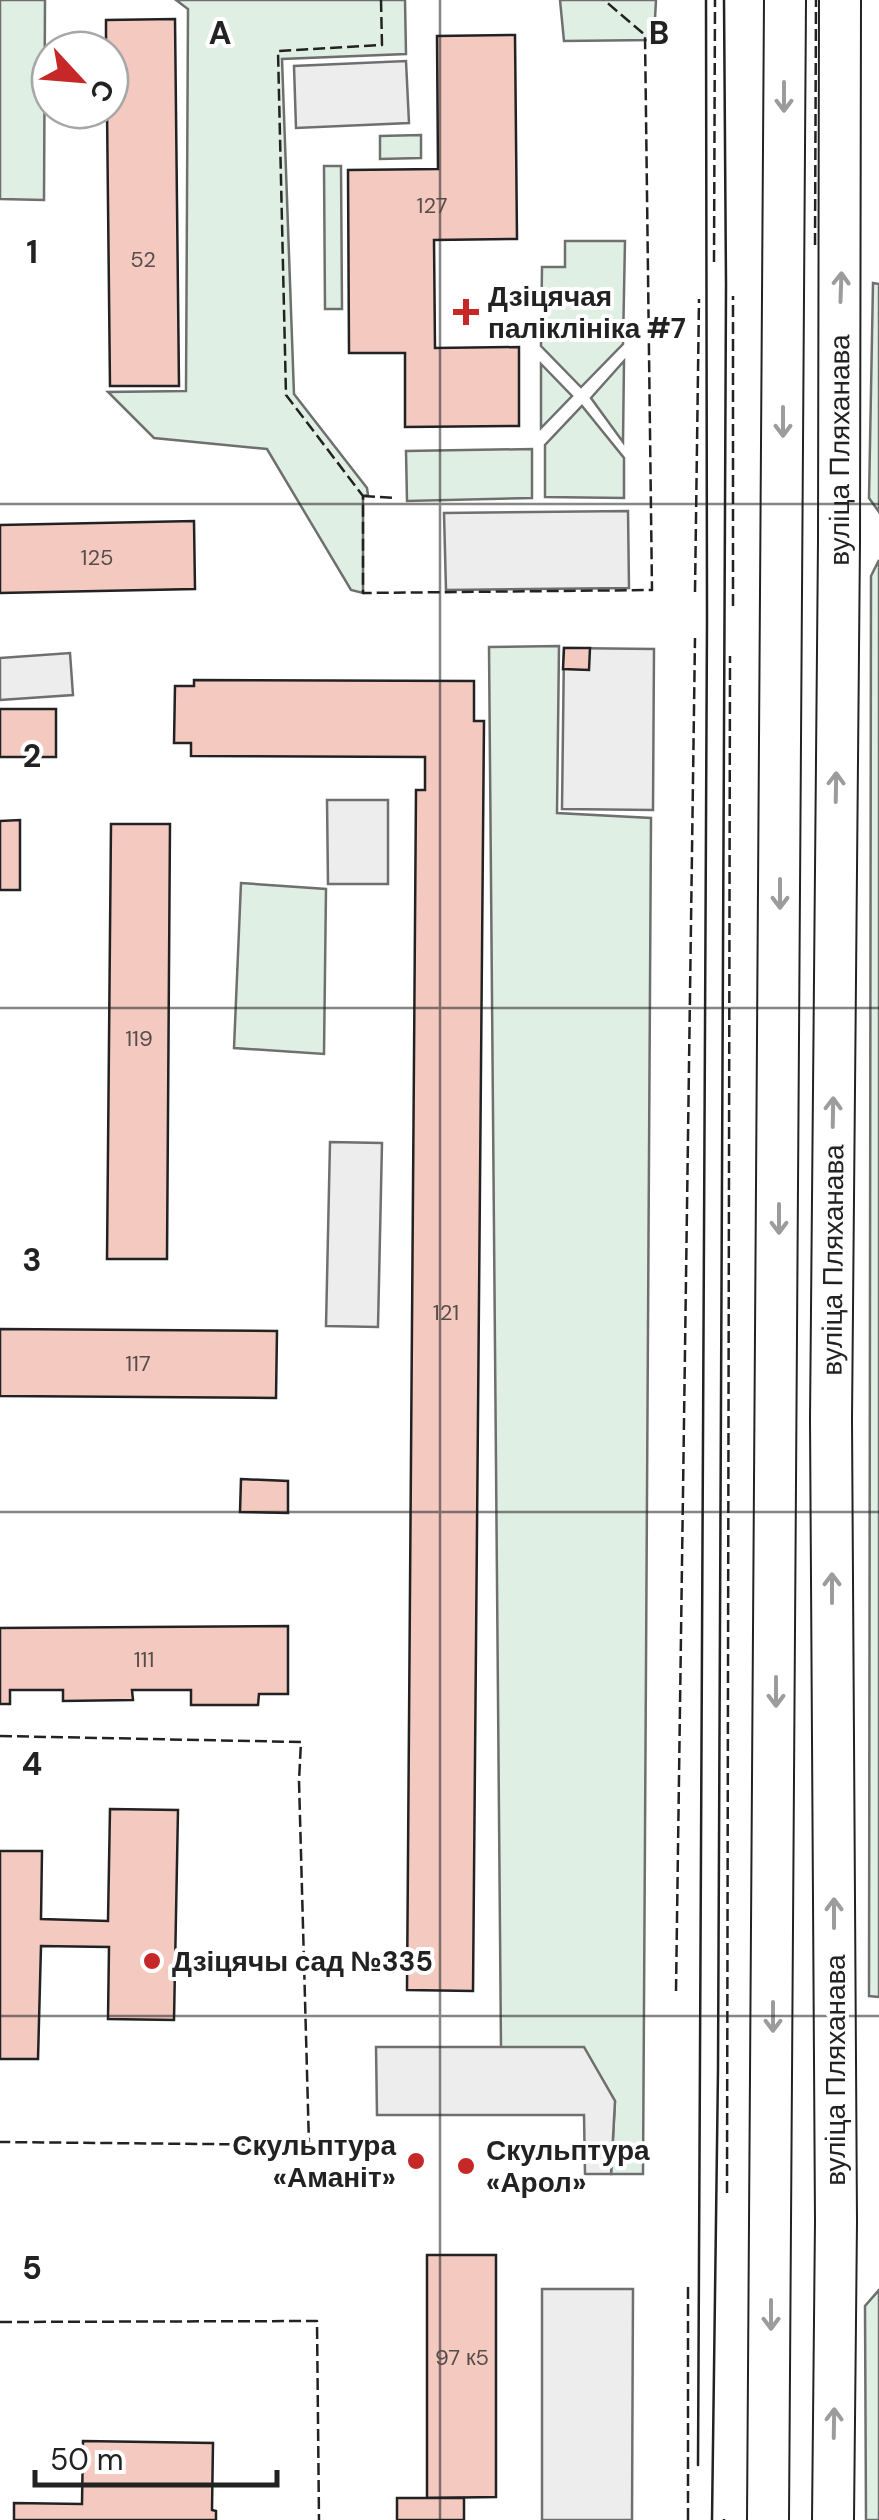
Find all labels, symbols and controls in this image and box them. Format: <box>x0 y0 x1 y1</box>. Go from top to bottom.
text: A <box>209 12 231 54</box>
text: B <box>649 12 669 54</box>
north arrow <box>30 30 130 130</box>
text: С <box>81 74 123 108</box>
one-way arrow <box>774 80 794 113</box>
house number: 127 <box>417 191 447 220</box>
text: 1 <box>26 231 38 273</box>
house number: 52 <box>130 245 156 274</box>
one-way arrow <box>831 271 850 303</box>
place label: Дзіцячая паліклініка #7 <box>488 278 686 347</box>
marker: Дзіцячая паліклініка #7 <box>453 299 479 325</box>
street label: вуліца Пляханава <box>821 334 858 566</box>
one-way arrow <box>774 406 792 438</box>
house number: 125 <box>81 543 113 572</box>
text: 2 <box>23 735 41 777</box>
one-way arrow <box>826 771 846 804</box>
one-way arrow <box>770 878 790 910</box>
house number: 119 <box>125 1024 153 1053</box>
one-way arrow <box>824 1096 842 1128</box>
street label: вуліца Пляханава <box>813 1144 853 1376</box>
one-way arrow <box>770 1202 788 1235</box>
text: 3 <box>22 1239 42 1281</box>
house number: 121 <box>433 1298 459 1327</box>
house number: 117 <box>125 1349 151 1378</box>
one-way arrow <box>822 1573 842 1606</box>
house number: 111 <box>134 1645 154 1674</box>
one-way arrow <box>766 1676 785 1708</box>
text: 4 <box>22 1743 42 1785</box>
one-way arrow <box>824 1898 844 1930</box>
place label: Дзіцячы сад №335 <box>172 1943 433 1980</box>
marker: Дзіцячы сад №335 <box>141 1950 163 1972</box>
street label: вуліца Пляханава <box>817 1954 854 2186</box>
one-way arrow <box>764 2000 782 2033</box>
place label: Скульптура «Аманіт» <box>232 2127 396 2196</box>
place label: Скульптура «Арол» <box>486 2132 650 2201</box>
marker: Скульптура «Аманіт» <box>405 2150 427 2172</box>
marker: Скульптура «Арол» <box>455 2155 477 2177</box>
text: 5 <box>22 2247 42 2289</box>
one-way arrow <box>761 2298 780 2330</box>
house number: 97 к5 <box>435 2343 489 2372</box>
one-way arrow <box>824 2407 844 2440</box>
scale bar <box>35 2425 278 2487</box>
text: 50 m <box>50 2440 124 2479</box>

